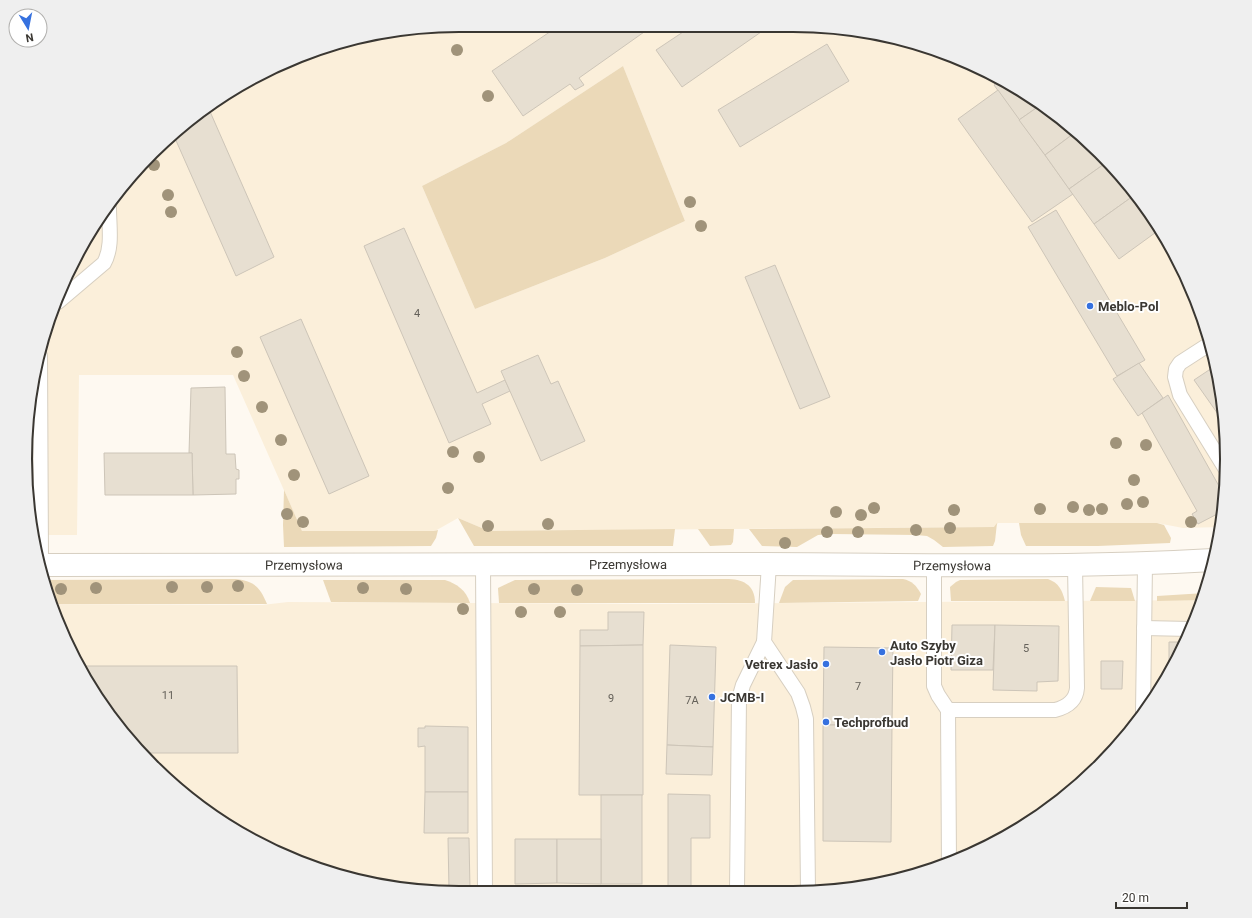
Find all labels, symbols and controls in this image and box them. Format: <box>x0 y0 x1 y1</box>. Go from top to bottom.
north arrow <box>8 8 48 48</box>
text: N <box>24 30 35 44</box>
place label: Meblo-Pol <box>1098 299 1159 314</box>
marker: Meblo-Pol <box>1085 301 1095 311</box>
house number: 4 <box>414 307 420 320</box>
street label: Przemysłowa <box>265 557 343 572</box>
street label: Przemysłowa <box>589 557 667 572</box>
street label: Przemysłowa <box>913 558 991 573</box>
place label: Auto Szyby Jasło Piotr Giza <box>890 638 983 668</box>
house number: 5 <box>1023 642 1029 655</box>
marker: Auto Szyby Jasło Piotr Giza <box>877 647 887 657</box>
place label: Vetrex Jasło <box>745 657 818 672</box>
marker: Vetrex Jasło <box>821 659 831 669</box>
house number: 7 <box>855 680 861 693</box>
house number: 11 <box>162 689 174 702</box>
place label: JCMB-I <box>720 690 764 705</box>
house number: 9 <box>608 692 614 705</box>
marker: JCMB-I <box>707 692 717 702</box>
house number: 7A <box>685 694 700 707</box>
place label: Techprofbud <box>834 715 908 730</box>
marker: Techprofbud <box>821 717 831 727</box>
scale bar <box>1116 884 1187 910</box>
text: 20 m <box>1122 891 1149 905</box>

